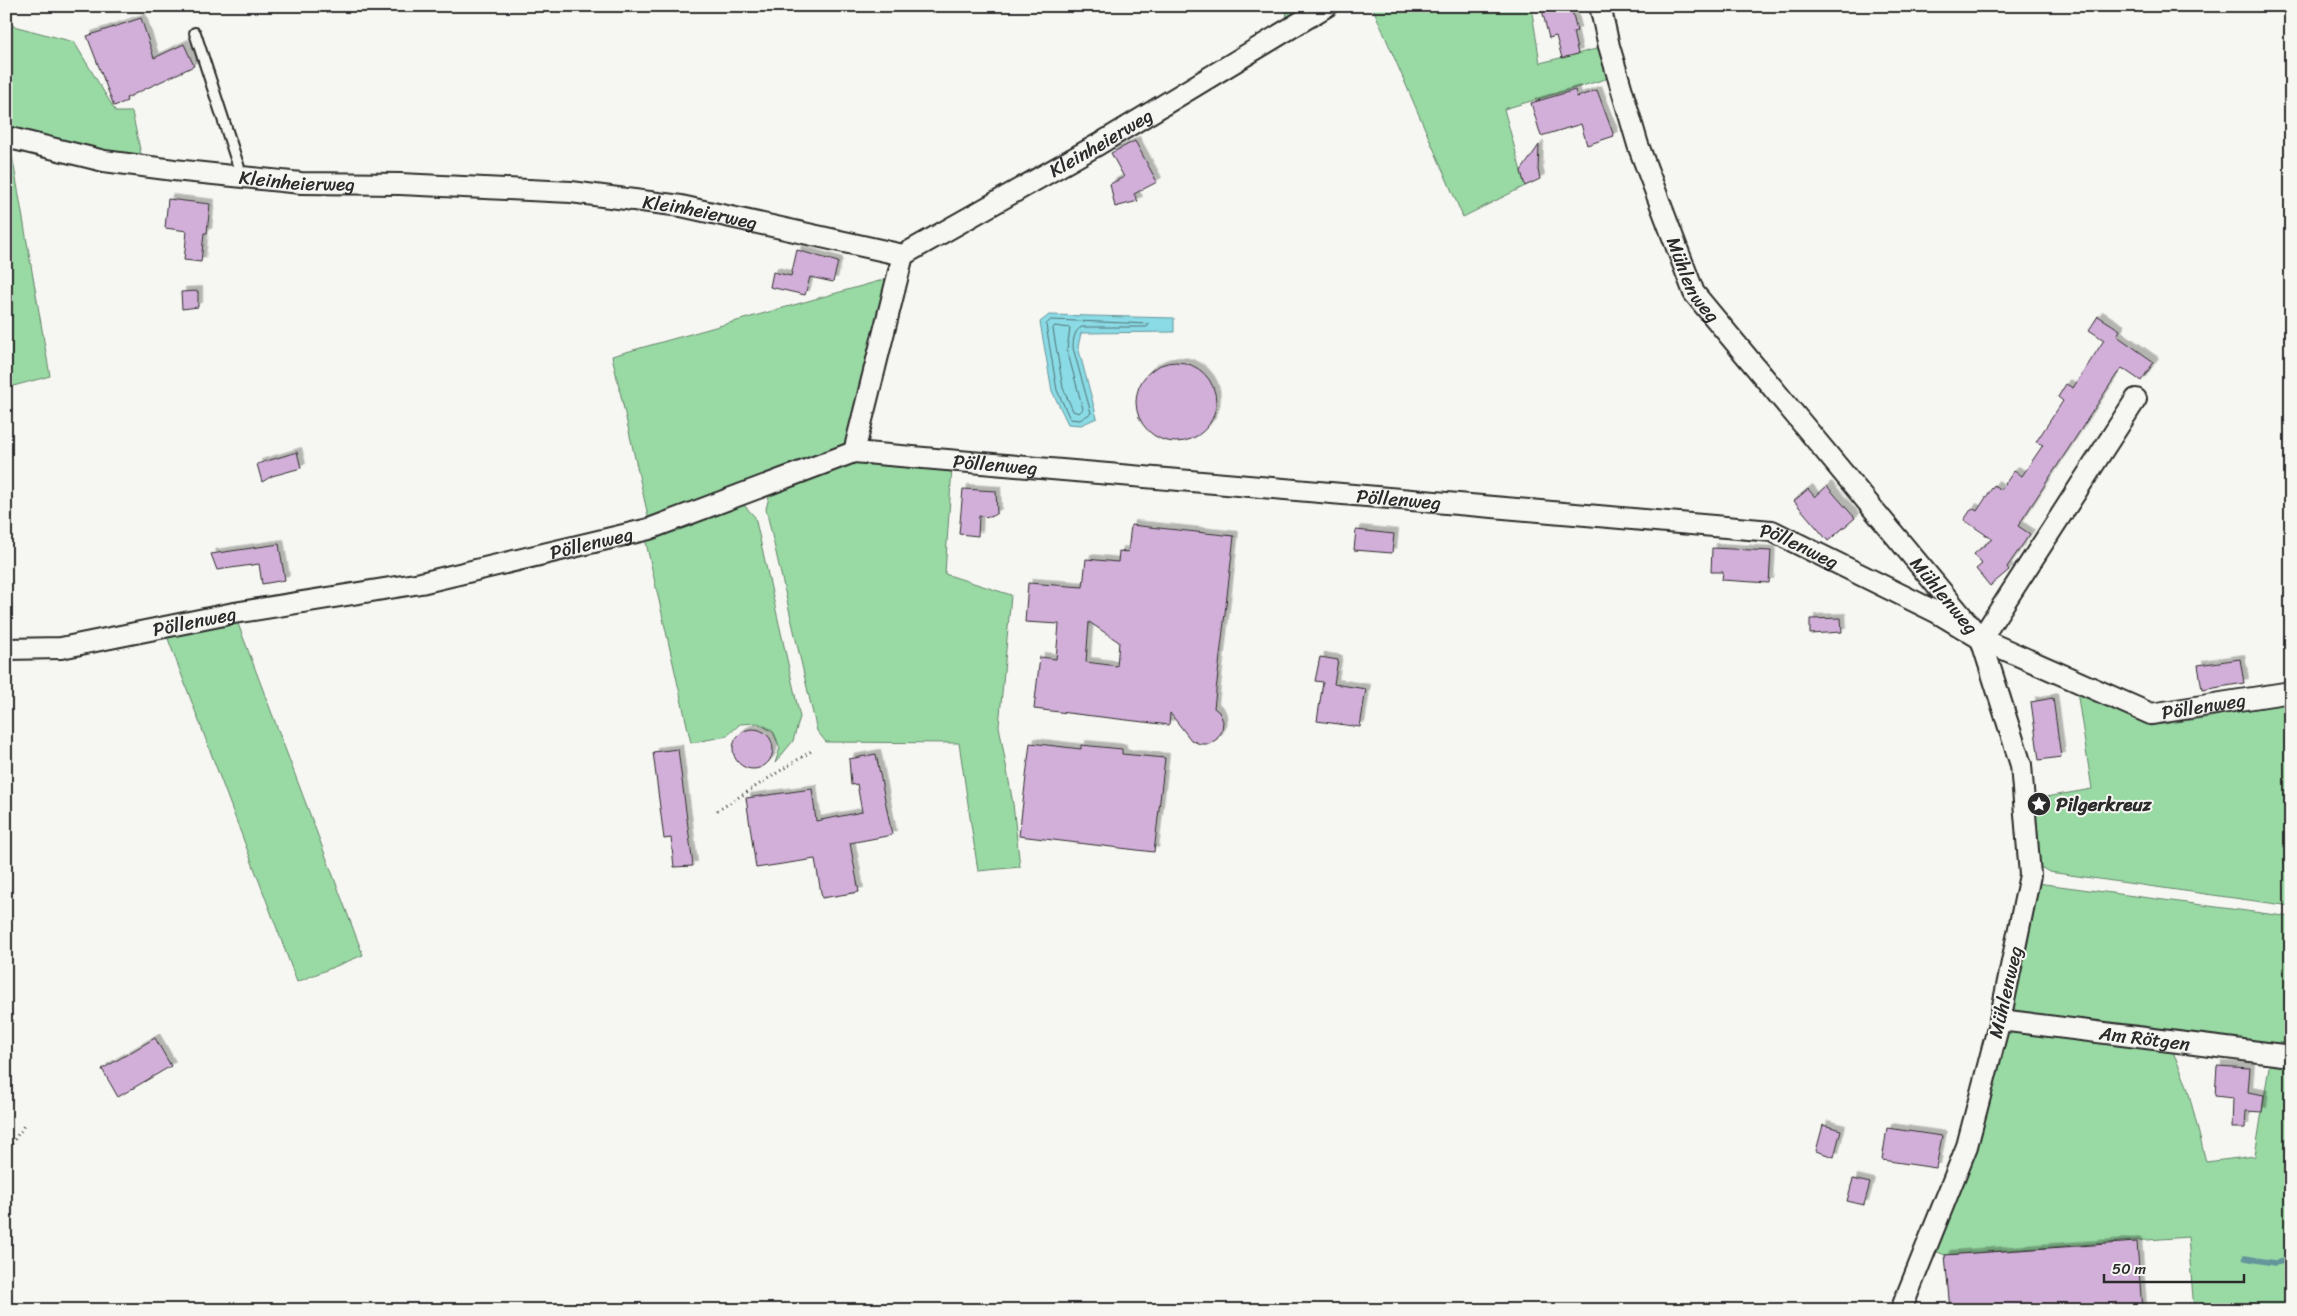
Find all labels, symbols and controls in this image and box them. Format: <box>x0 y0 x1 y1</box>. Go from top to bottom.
street label: Kleinheierweg <box>1042 99 1159 186</box>
street label: Kleinheierweg <box>237 161 355 201</box>
street label: Kleinheierweg <box>641 185 760 239</box>
street label: Mühlenweg <box>1657 232 1729 331</box>
street label: Pöllenweg <box>952 445 1039 485</box>
street label: Pöllenweg <box>1355 479 1443 519</box>
street label: Pöllenweg <box>1759 514 1845 579</box>
street label: Pöllenweg <box>546 517 637 569</box>
street label: Mühlenweg <box>1902 549 1987 642</box>
street label: Pöllenweg <box>150 597 240 646</box>
street label: Pöllenweg <box>2159 683 2248 729</box>
place label: Pilgerkreuz <box>2056 788 2153 821</box>
place icon: Pilgerkreuz <box>2026 791 2052 817</box>
street label: Mühlenweg <box>1979 942 2032 1041</box>
street label: Am Rötgen <box>2097 1016 2192 1060</box>
scale bar <box>2104 1251 2244 1283</box>
text: 50 m <box>2112 1256 2147 1282</box>

